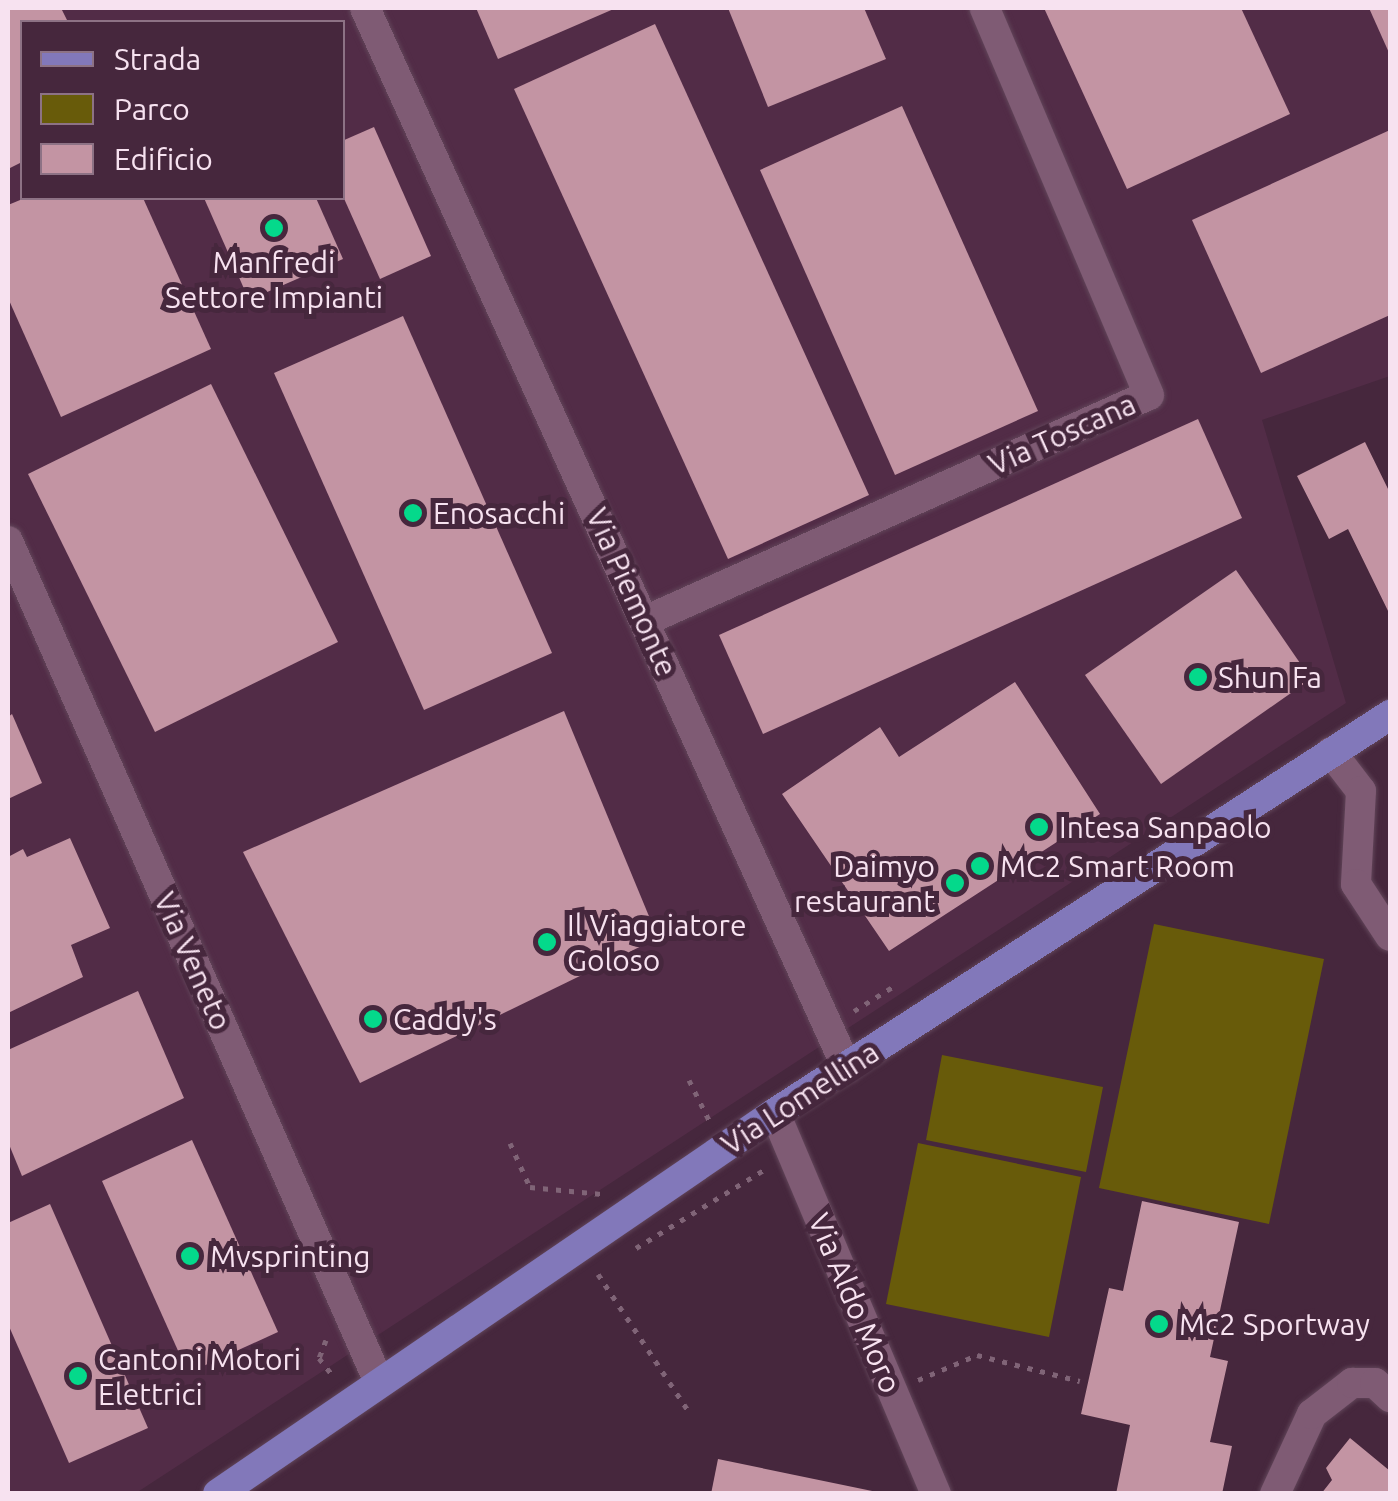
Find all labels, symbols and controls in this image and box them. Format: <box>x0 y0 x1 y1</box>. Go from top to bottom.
legend <box>20 20 345 200</box>
text: Strada <box>114 42 201 76</box>
text: Parco <box>114 92 190 126</box>
text: Edificio <box>114 142 213 176</box>
marker: Manfredi Settore Impianti <box>263 217 285 239</box>
place label: Manfredi Settore Impianti <box>165 244 383 314</box>
street label: Via Toscana <box>983 386 1141 482</box>
place label: Enosacchi <box>433 495 565 531</box>
marker: Enosacchi <box>402 502 424 524</box>
street label: Via Piemonte <box>579 502 685 682</box>
place label: Shun Fa <box>1218 659 1322 695</box>
marker: Shun Fa <box>1187 666 1209 688</box>
place label: Intesa Sanpaolo <box>1059 809 1272 845</box>
marker: Intesa Sanpaolo <box>1028 816 1050 838</box>
place label: Daimyo restaurant <box>794 848 935 918</box>
place label: MC2 Smart Room <box>1000 848 1235 884</box>
marker: MC2 Smart Room <box>969 855 991 877</box>
marker: Daimyo restaurant <box>944 872 966 894</box>
street label: Via Veneto <box>147 886 239 1036</box>
place label: Il Viaggiatore Goloso <box>567 907 747 978</box>
marker: Il Viaggiatore Goloso <box>536 931 558 953</box>
place label: Caddy's <box>393 1001 497 1037</box>
marker: Caddy's <box>362 1008 384 1030</box>
street label: Via Lomellina <box>715 1034 885 1162</box>
street label: Via Aldo Moro <box>801 1208 909 1398</box>
place label: Mvsprinting <box>210 1238 371 1274</box>
marker: Mvsprinting <box>179 1245 201 1267</box>
place label: Mc2 Sportway <box>1179 1306 1370 1342</box>
marker: Mc2 Sportway <box>1148 1313 1170 1335</box>
place label: Cantoni Motori Elettrici <box>98 1341 301 1412</box>
marker: Cantoni Motori Elettrici <box>67 1365 89 1387</box>

